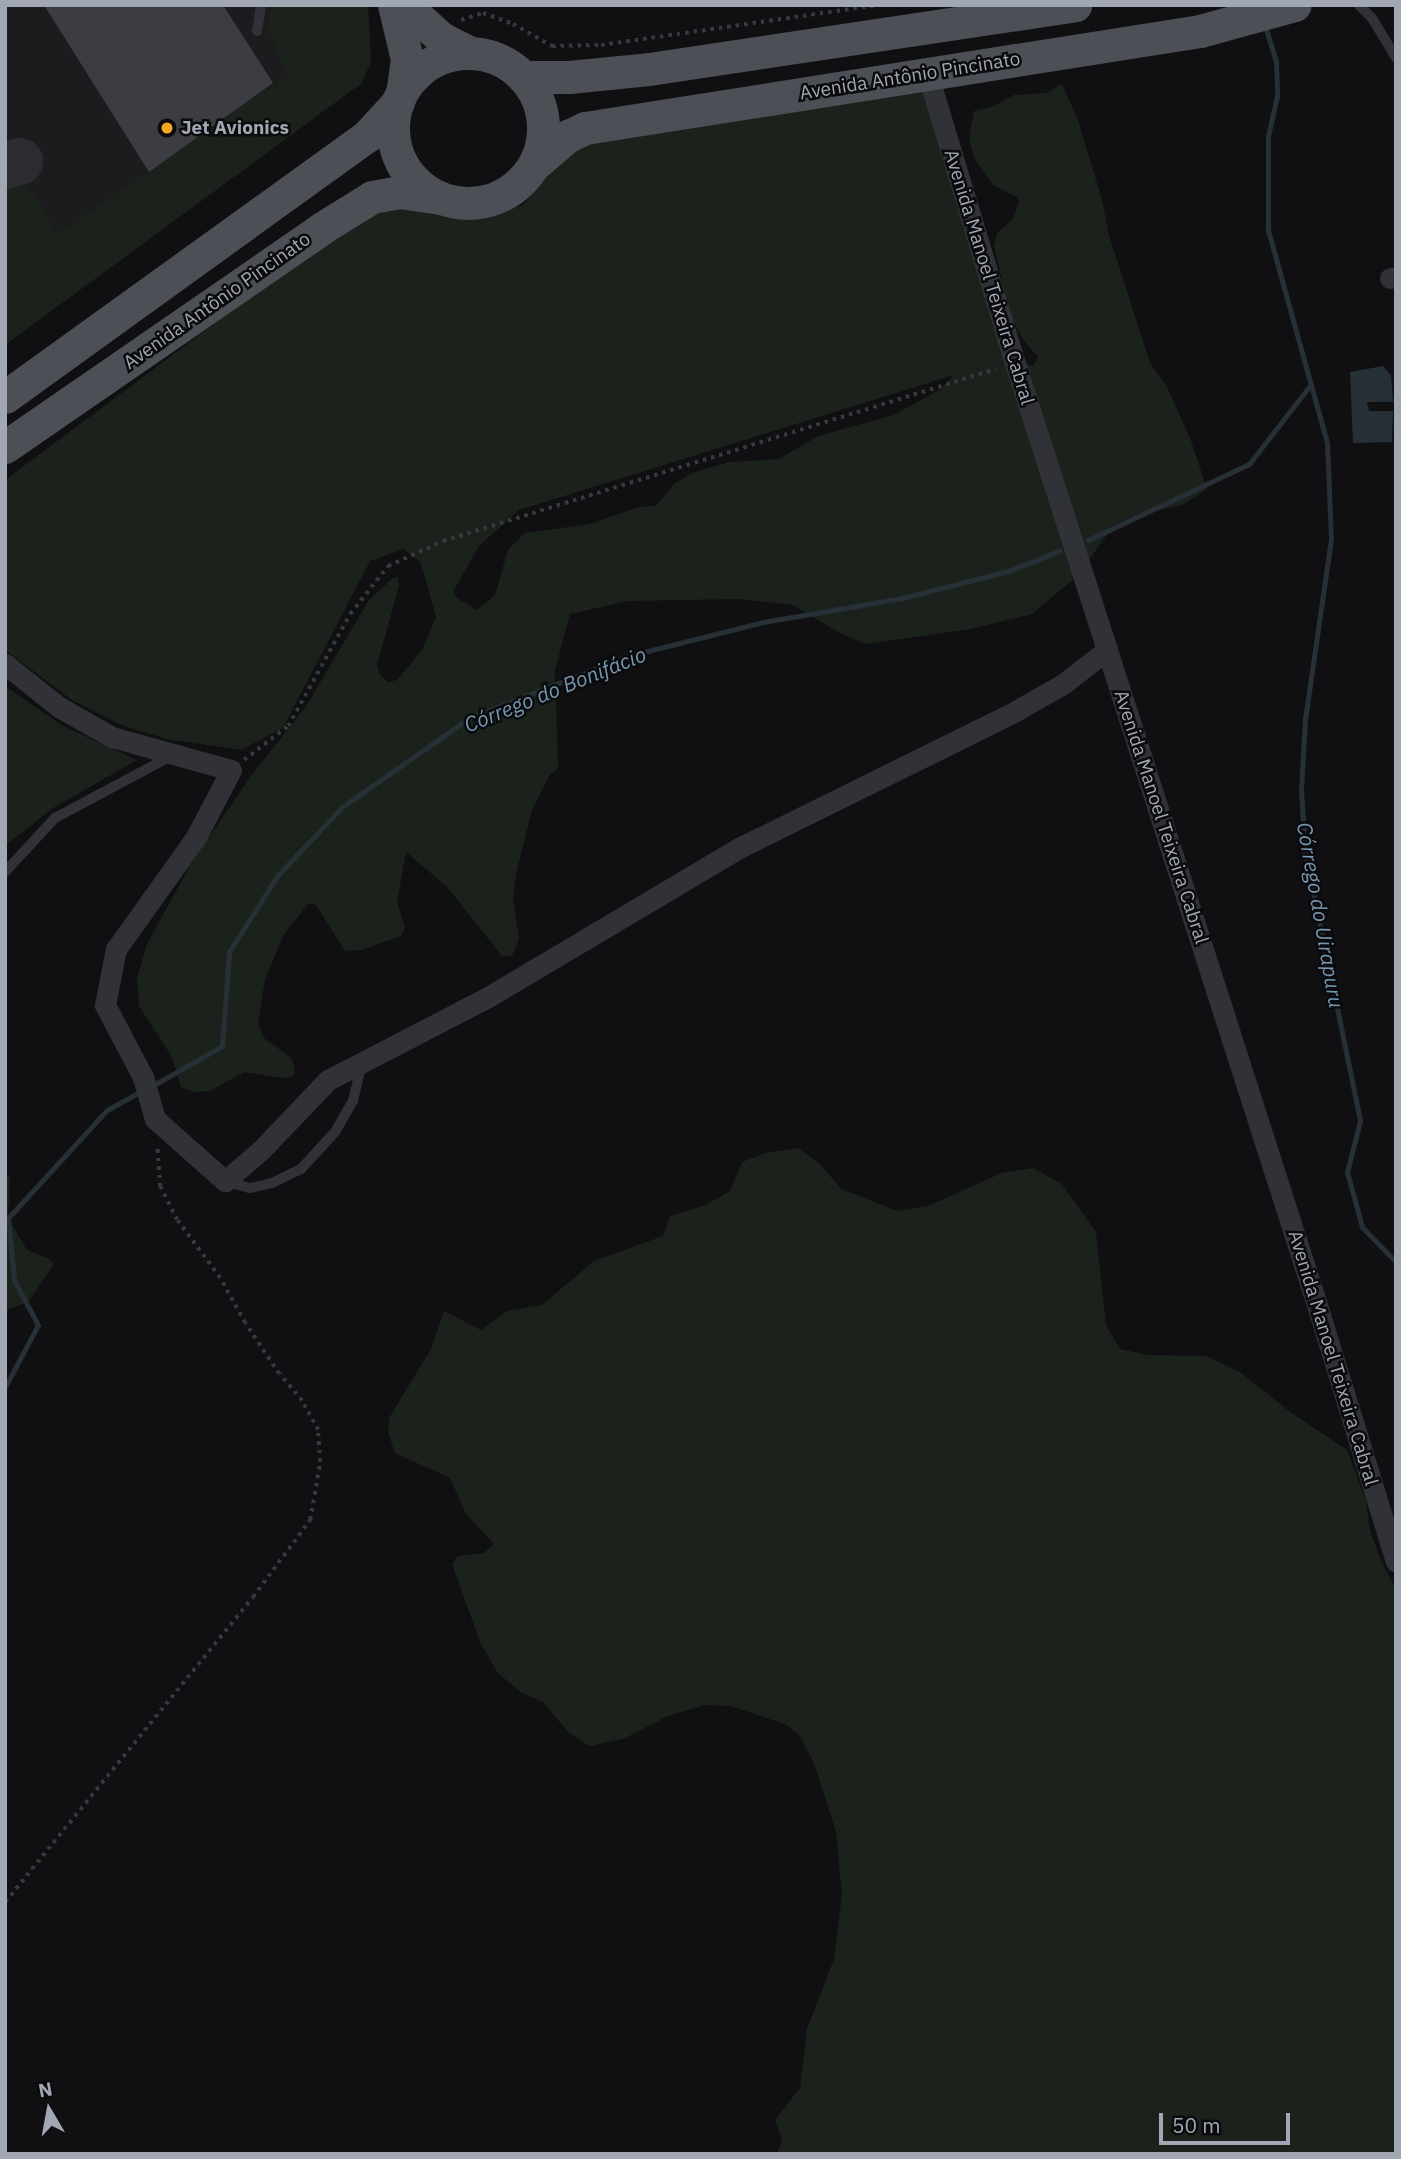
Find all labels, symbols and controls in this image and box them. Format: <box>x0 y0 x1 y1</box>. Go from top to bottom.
street label: Avenida Antônio Pincinato <box>798 47 1022 105</box>
place label: Jet Avionics <box>181 117 289 139</box>
marker: Jet Avionics <box>159 120 175 136</box>
street label: Avenida Manoel Teixeira Cabral <box>939 147 1039 407</box>
street label: Avenida Antônio Pincinato <box>119 228 315 374</box>
water label: Córrego do Bonifácio <box>460 641 650 737</box>
street label: Avenida Manoel Teixeira Cabral <box>1109 687 1213 947</box>
water label: Córrego do Uirapuru <box>1292 820 1350 1010</box>
street label: Avenida Manoel Teixeira Cabral <box>1283 1228 1383 1488</box>
north arrow <box>14 2075 84 2145</box>
text: N <box>36 2076 54 2102</box>
scale bar <box>1163 2100 1294 2144</box>
text: 50 m <box>1172 2111 1221 2139</box>

